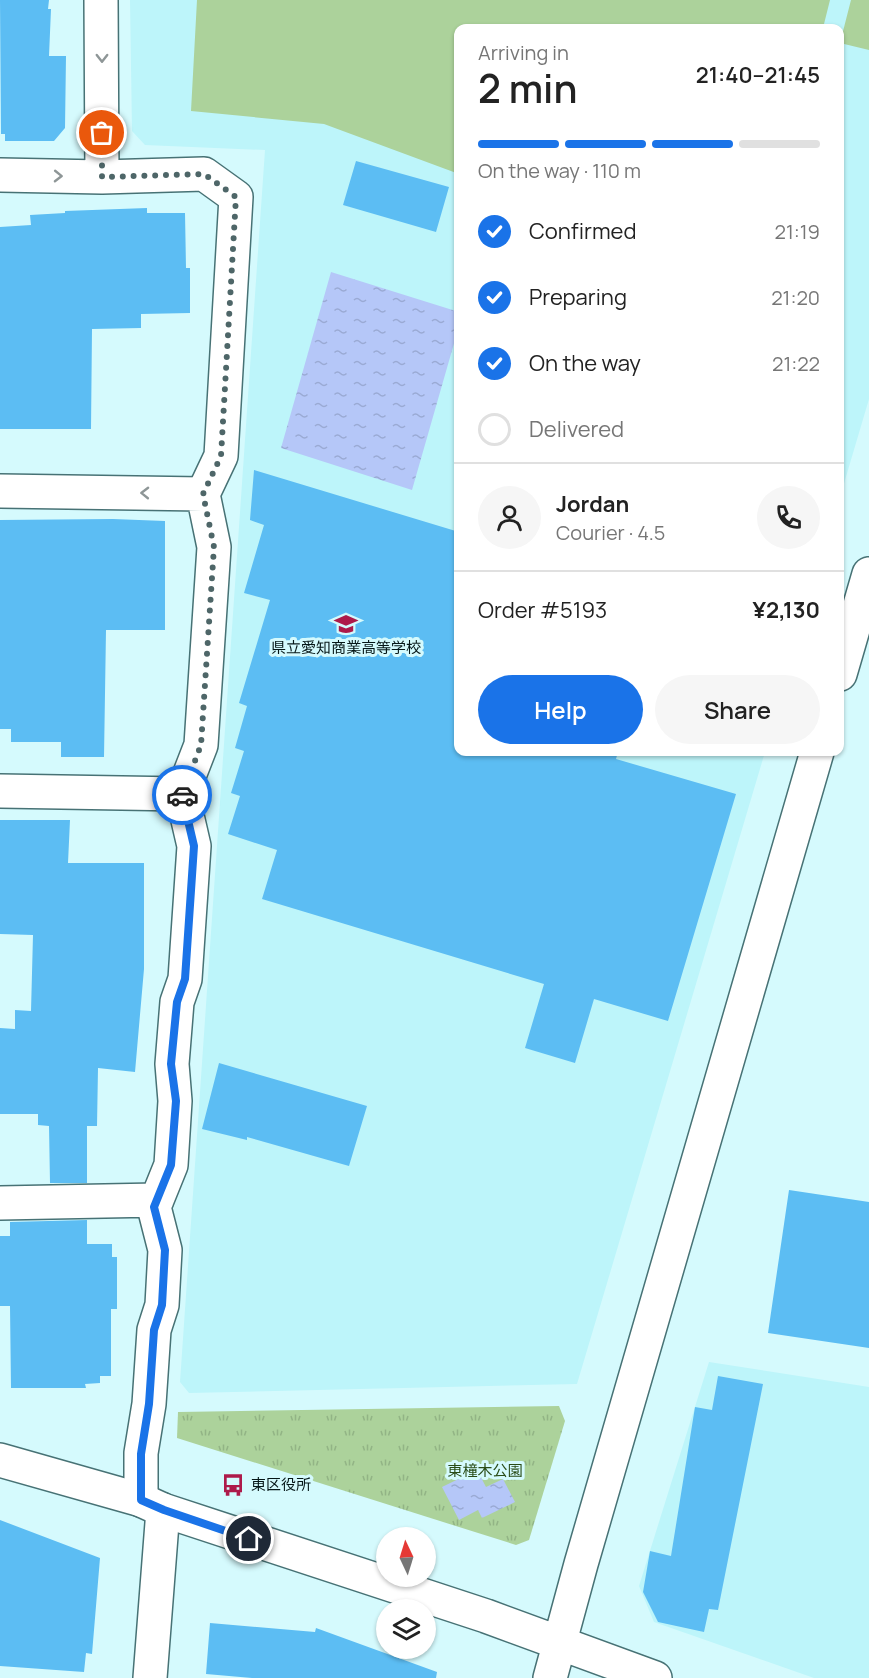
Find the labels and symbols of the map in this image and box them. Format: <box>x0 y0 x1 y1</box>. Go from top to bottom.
one-way arrow <box>96 54 108 63</box>
pin <box>76 107 127 158</box>
one-way arrow <box>54 170 63 182</box>
one-way arrow <box>140 487 149 500</box>
school or university icon: 県立愛知商業高等学校 <box>333 611 359 637</box>
place label: 県立愛知商業高等学校 <box>271 637 421 658</box>
courier <box>152 765 212 825</box>
park label: 東橦木公園 <box>447 1460 523 1481</box>
bus stop icon: 東区役所 <box>220 1472 246 1498</box>
place label: 東区役所 <box>251 1474 311 1495</box>
pin <box>223 1513 274 1564</box>
north arrow <box>376 1527 436 1587</box>

